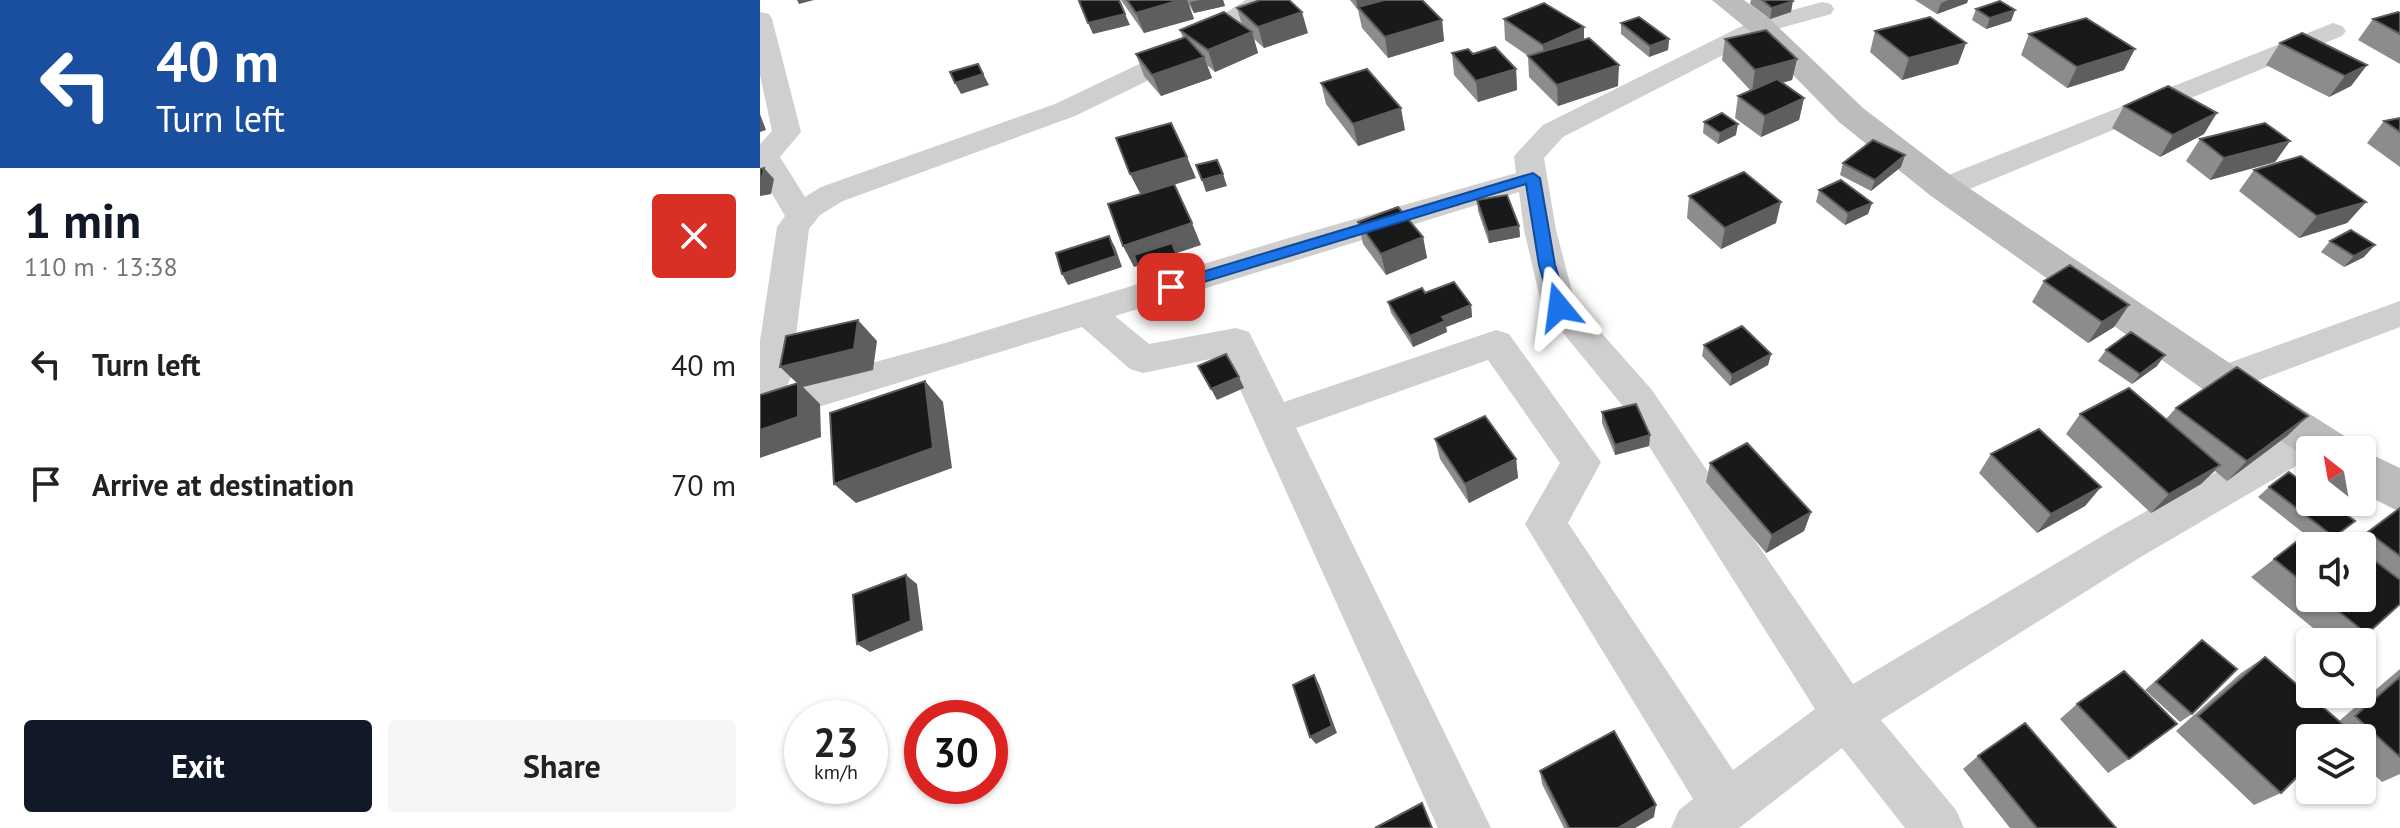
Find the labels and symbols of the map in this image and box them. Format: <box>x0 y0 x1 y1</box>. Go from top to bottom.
pin <box>1137 253 1205 321</box>
position arrow <box>1517 265 1601 349</box>
north arrow <box>2296 436 2376 516</box>
speed limit sign: 30 <box>904 700 1008 804</box>

